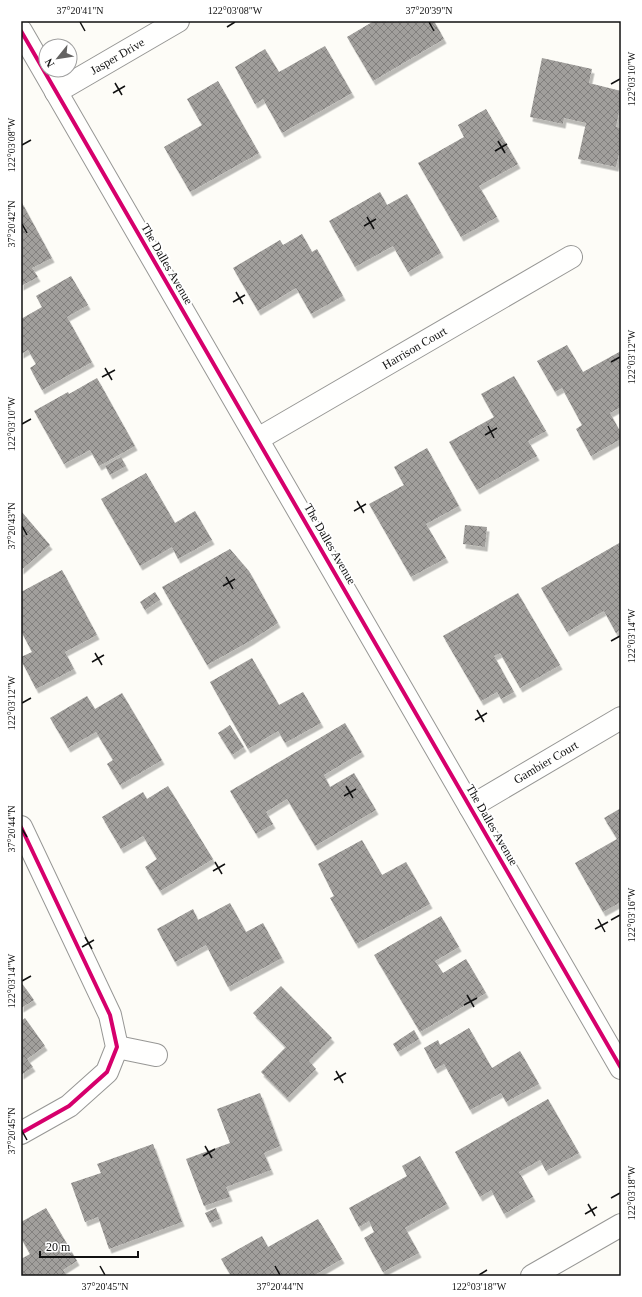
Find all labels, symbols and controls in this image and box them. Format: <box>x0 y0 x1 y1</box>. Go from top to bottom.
text: 37°20'41"N <box>56 5 104 16</box>
text: 122°03'08"W <box>208 5 263 16</box>
text: 37°20'39"N <box>405 5 453 16</box>
street label: Jasper Drive <box>88 35 147 78</box>
north arrow <box>38 38 78 78</box>
text: 122°03'10"W <box>626 51 637 106</box>
text: N <box>42 57 57 69</box>
text: 122°03'08"W <box>6 117 17 172</box>
text: 37°20'42"N <box>6 200 17 248</box>
street label: The Dalles Avenue <box>138 221 196 307</box>
street label: Harrison Court <box>380 323 450 372</box>
text: 122°03'12"W <box>626 329 637 384</box>
text: 122°03'10"W <box>6 396 17 451</box>
street label: The Dalles Avenue <box>301 501 359 587</box>
text: 37°20'43"N <box>6 502 17 550</box>
text: 122°03'14"W <box>626 608 637 663</box>
text: 122°03'12"W <box>6 675 17 730</box>
street label: Gambier Court <box>511 738 581 787</box>
street label: The Dalles Avenue <box>463 782 521 868</box>
text: 37°20'44"N <box>6 805 17 853</box>
text: 122°03'16"W <box>626 887 637 942</box>
text: 122°03'14"W <box>6 953 17 1008</box>
text: 37°20'45"N <box>6 1107 17 1155</box>
text: 122°03'18"W <box>626 1165 637 1220</box>
scale bar <box>40 1233 138 1259</box>
text: 20 m <box>46 1240 71 1254</box>
text: 37°20'45"N <box>81 1281 129 1292</box>
text: 37°20'44"N <box>256 1281 304 1292</box>
text: 122°03'18"W <box>452 1281 507 1292</box>

